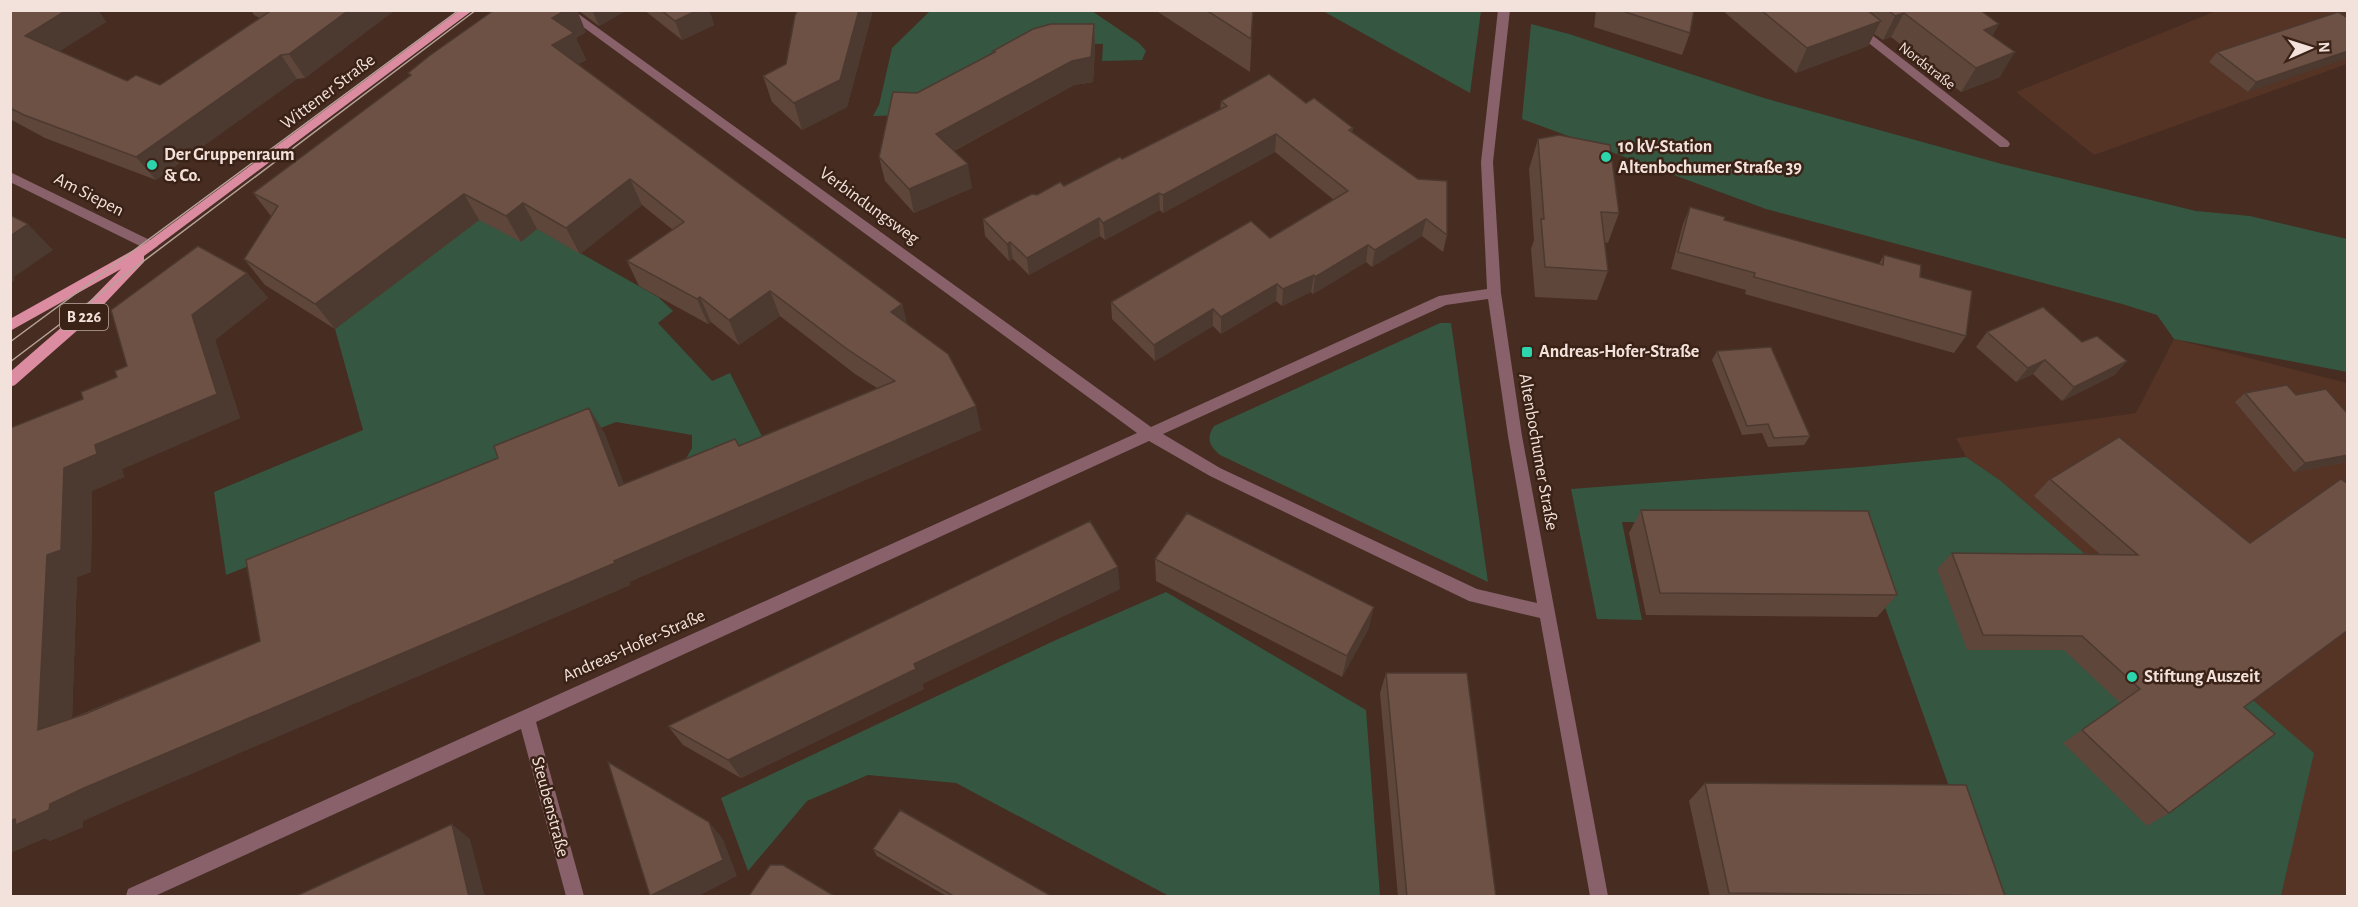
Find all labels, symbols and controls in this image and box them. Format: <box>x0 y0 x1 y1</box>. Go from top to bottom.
north arrow <box>2280 18 2340 78</box>
street label: Nordstraße <box>1896 39 1958 93</box>
text: N <box>2316 41 2332 53</box>
street label: Wittener Straße <box>278 51 378 133</box>
place label: 10 kV-Station Altenbochumer Straße 39 <box>1618 138 1802 177</box>
place label: Der Gruppenraum & Co. <box>164 146 294 185</box>
marker: 10 kV-Station Altenbochumer Straße 39 <box>1599 150 1613 164</box>
marker: Der Gruppenraum & Co. <box>145 158 159 172</box>
street label: Verbindungsweg <box>816 164 922 248</box>
street label: Am Siepen <box>51 170 127 220</box>
road number: B 226 <box>60 304 108 330</box>
place label: Andreas-Hofer-Straße <box>1539 343 1699 361</box>
marker: Andreas-Hofer-Straße <box>1520 345 1534 359</box>
street label: Altenbochumer Straße <box>1515 372 1561 532</box>
street label: Andreas-Hofer-Straße <box>560 606 708 686</box>
place label: Stiftung Auszeit <box>2144 668 2260 686</box>
marker: Stiftung Auszeit <box>2125 670 2139 684</box>
street label: Steubenstraße <box>528 755 572 859</box>

